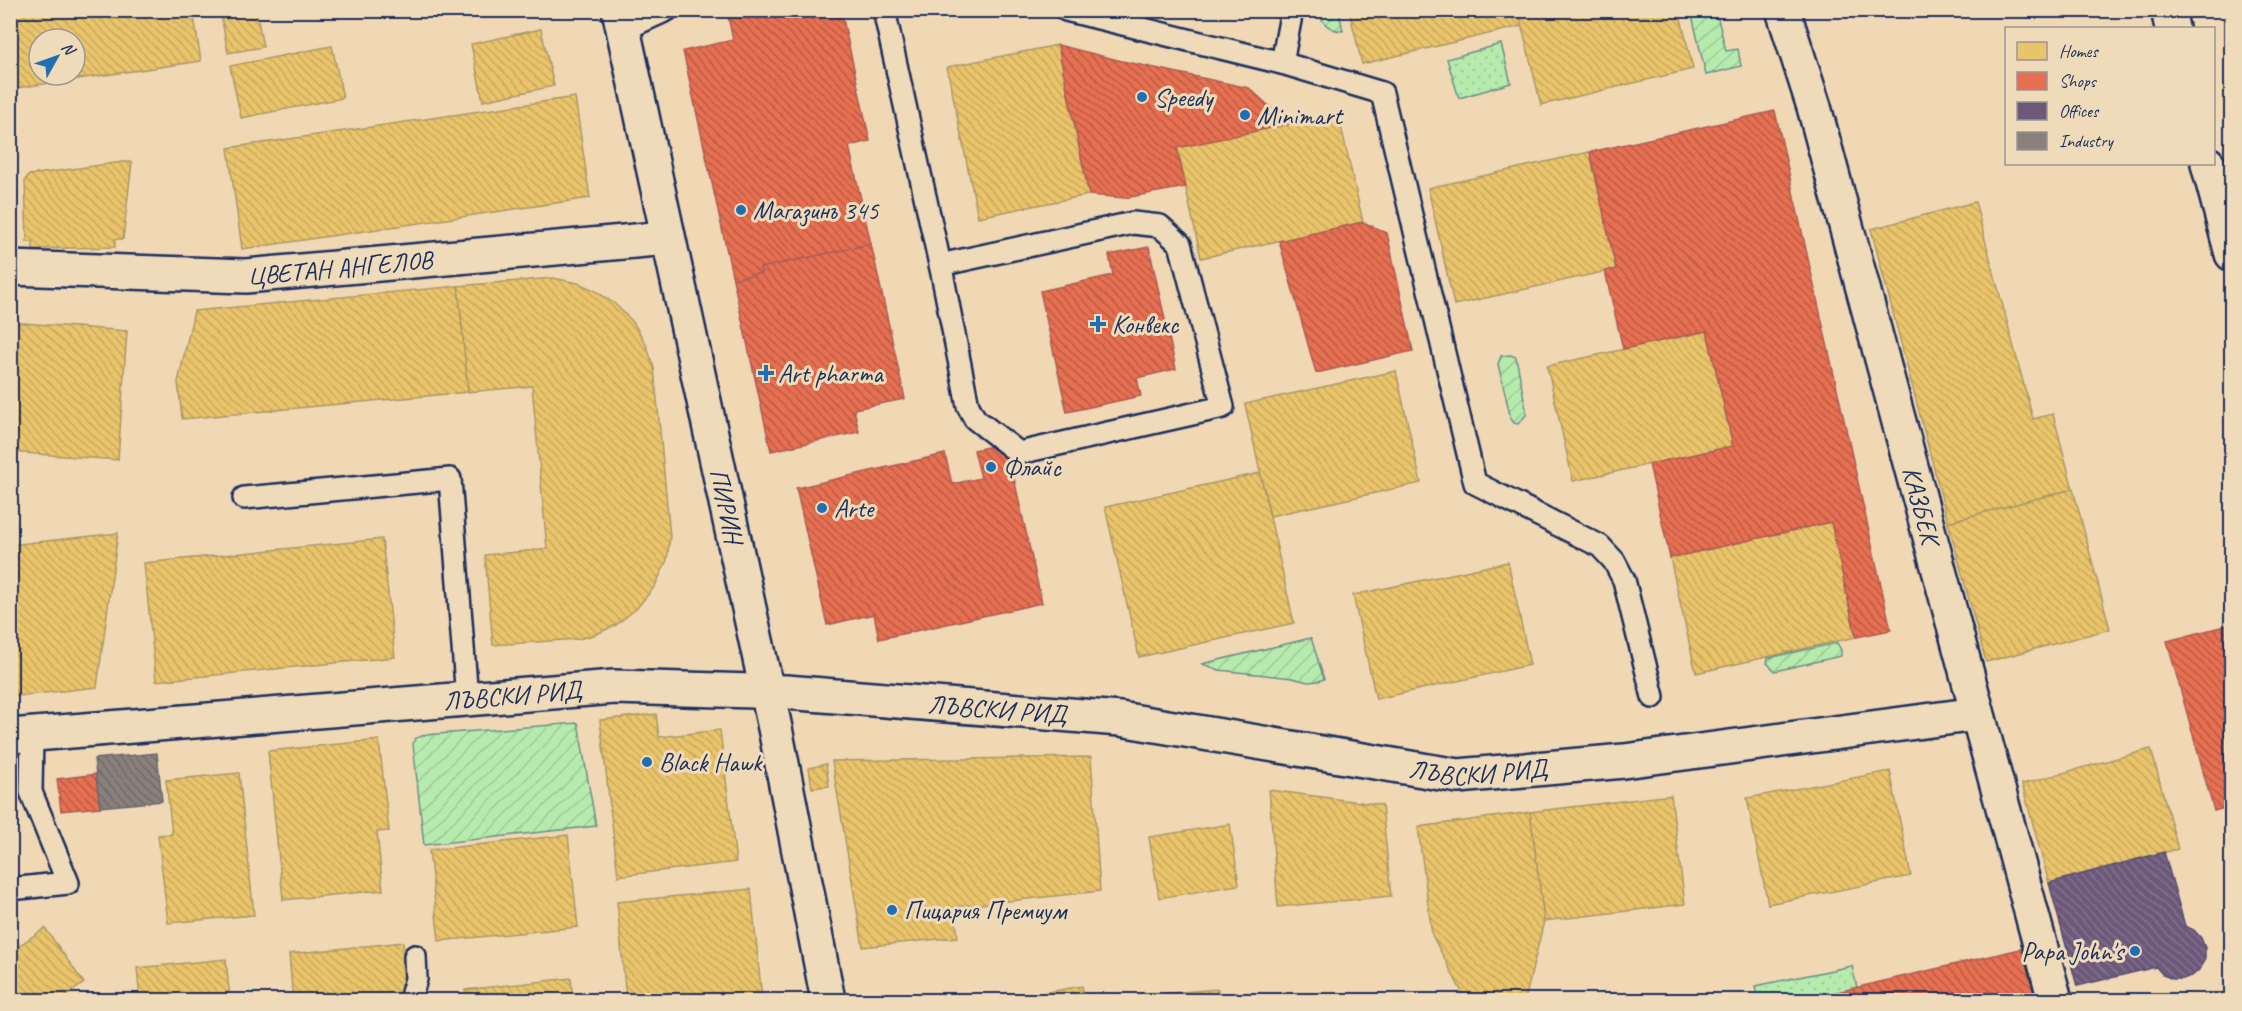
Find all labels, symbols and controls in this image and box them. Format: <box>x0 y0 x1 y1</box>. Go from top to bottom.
north arrow <box>27 27 87 87</box>
legend <box>2005 27 2215 165</box>
text: N <box>57 38 81 61</box>
text: Homes <box>2059 40 2099 62</box>
text: Shops <box>2059 70 2098 92</box>
place label: Speedy <box>1154 81 1215 114</box>
marker: Speedy <box>1135 90 1149 104</box>
place label: Minimart <box>1257 99 1344 132</box>
text: Offices <box>2059 100 2100 122</box>
marker: Minimart <box>1238 108 1252 122</box>
text: Industry <box>2059 130 2114 152</box>
place label: Магазинъ 345 <box>753 194 880 227</box>
marker: Магазинъ 345 <box>734 203 748 217</box>
street label: ЦВЕТАН АНГЕЛОВ <box>246 243 436 292</box>
place label: Конвекс <box>1112 308 1180 341</box>
marker: Конвекс <box>1089 315 1107 333</box>
place label: Art pharma <box>778 357 884 390</box>
marker: Art pharma <box>759 366 773 380</box>
place label: Флайс <box>1003 451 1062 484</box>
marker: Флайс <box>984 460 998 474</box>
street label: КАЗБЕК <box>1895 463 1949 552</box>
street label: ПИРИН <box>703 465 752 550</box>
place label: Arte <box>834 492 876 525</box>
marker: Arte <box>815 501 829 515</box>
street label: ЛЪВСКИ РИД <box>442 673 584 717</box>
street label: ЛЪВСКИ РИД <box>927 687 1069 731</box>
place label: Black Hawk <box>659 746 763 779</box>
street label: ЛЪВСКИ РИД <box>1407 751 1550 793</box>
marker: Black Hawk <box>640 755 654 769</box>
place label: Пицария Премиум <box>904 894 1068 927</box>
marker: Пицария Премиум <box>885 903 899 917</box>
place label: Papa John's <box>2022 935 2125 968</box>
marker: Papa John's <box>2128 944 2142 958</box>

